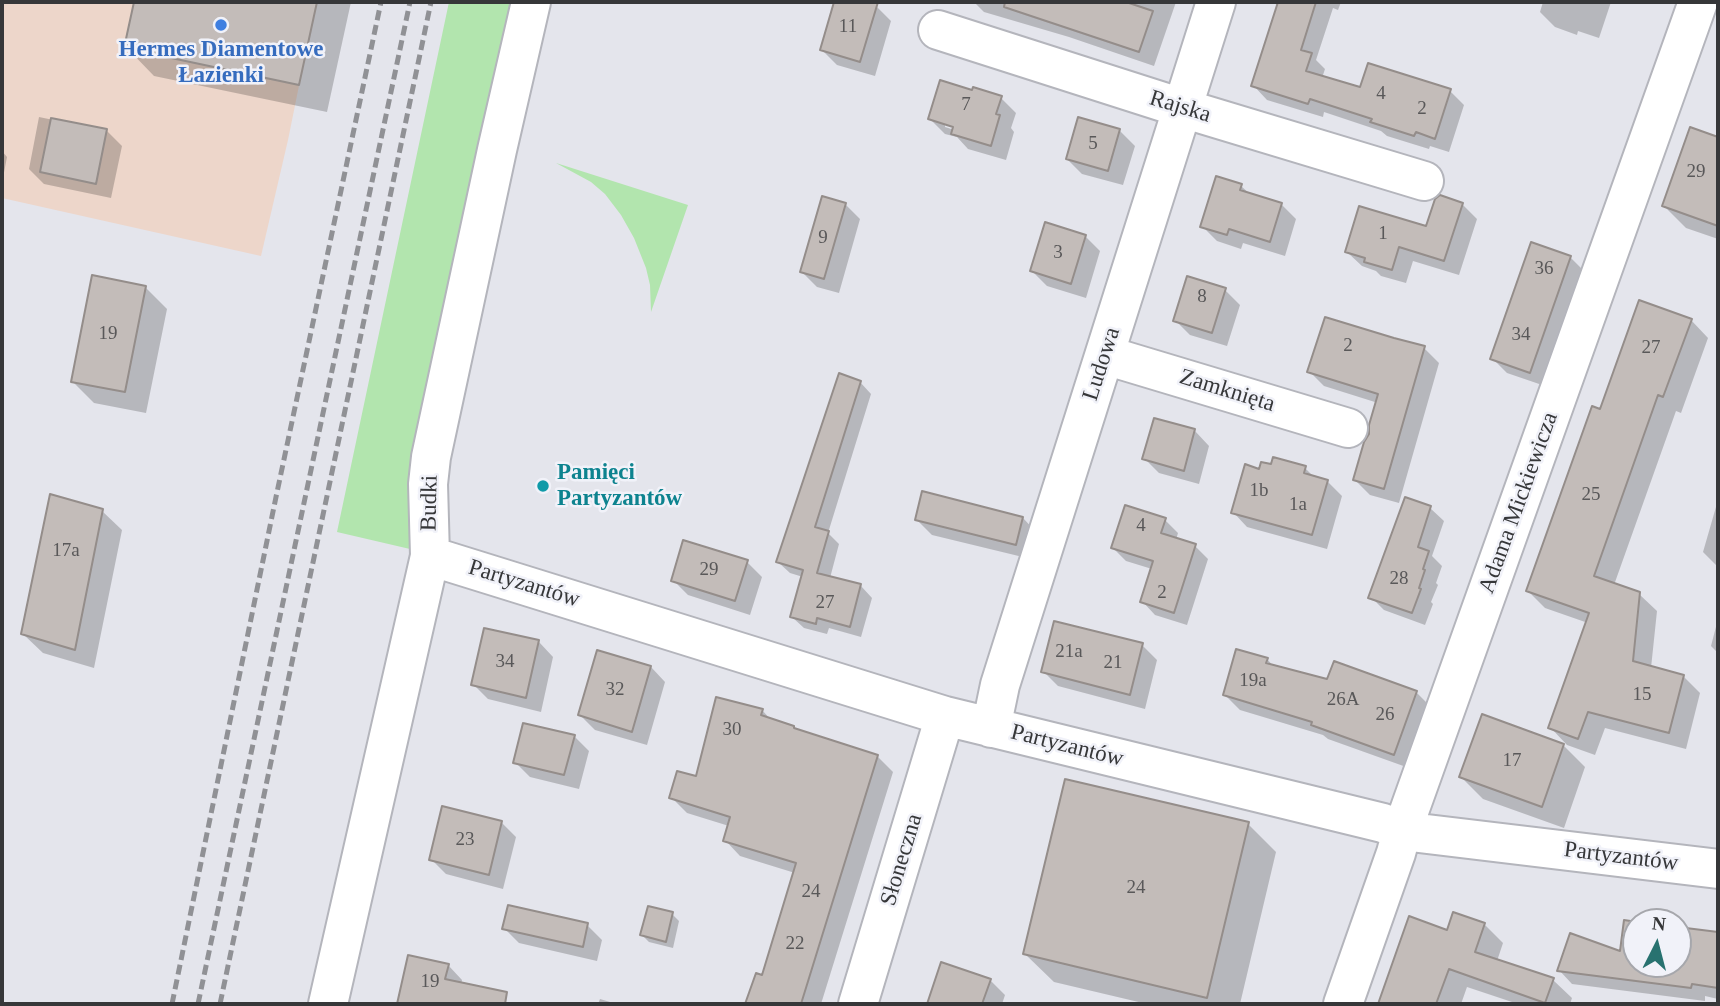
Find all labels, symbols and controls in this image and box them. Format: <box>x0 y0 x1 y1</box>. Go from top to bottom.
house number: 11 <box>839 16 857 38</box>
marker: Hermes Diamentowe Łazienki <box>213 17 229 33</box>
place label: Hermes Diamentowe Łazienki <box>118 36 324 90</box>
house number: 4 <box>1376 83 1386 105</box>
street label: Rajska <box>1146 85 1214 129</box>
house number: 7 <box>961 94 971 116</box>
house number: 2 <box>1417 98 1427 120</box>
house number: 5 <box>1088 133 1098 155</box>
house number: 29 <box>1686 161 1706 183</box>
house number: 1 <box>1378 223 1388 245</box>
house number: 9 <box>818 227 828 249</box>
house number: 3 <box>1053 242 1063 264</box>
house number: 36 <box>1534 258 1554 280</box>
house number: 8 <box>1197 286 1207 308</box>
house number: 19 <box>98 323 118 345</box>
street label: Ludowa <box>1077 324 1127 404</box>
house number: 34 <box>1512 324 1530 346</box>
house number: 2 <box>1343 335 1353 357</box>
house number: 27 <box>1642 337 1660 359</box>
street label: Zamknięta <box>1176 363 1278 419</box>
street label: Adama Mickiewicza <box>1473 409 1565 597</box>
place label: Pamięci Partyzantów <box>557 459 682 513</box>
street label: Budki <box>416 475 444 531</box>
marker: Pamięci Partyzantów <box>535 478 551 494</box>
house number: 1b <box>1250 480 1268 502</box>
house number: 25 <box>1582 484 1600 506</box>
house number: 1a <box>1289 494 1307 516</box>
house number: 4 <box>1136 515 1146 537</box>
house number: 17a <box>52 540 80 562</box>
street label: Partyzantów <box>465 554 583 614</box>
house number: 29 <box>700 559 719 581</box>
house number: 28 <box>1390 568 1408 590</box>
house number: 2 <box>1157 582 1167 604</box>
house number: 27 <box>816 592 834 614</box>
house number: 21a <box>1055 641 1083 663</box>
house number: 34 <box>495 651 514 673</box>
house number: 21 <box>1104 652 1122 674</box>
house number: 19a <box>1239 670 1267 692</box>
house number: 32 <box>606 679 624 701</box>
house number: 15 <box>1632 684 1652 706</box>
house number: 26A <box>1327 689 1359 711</box>
house number: 26 <box>1376 704 1394 726</box>
house number: 30 <box>722 719 742 741</box>
street label: Partyzantów <box>1008 719 1126 773</box>
house number: 17 <box>1502 750 1522 772</box>
street label: Słoneczna <box>875 811 929 909</box>
house number: 23 <box>456 829 475 851</box>
street label: Partyzantów <box>1562 836 1680 878</box>
house number: 24 <box>1126 877 1146 899</box>
house number: 24 <box>802 881 820 903</box>
north arrow <box>1622 908 1692 978</box>
text: N <box>1651 912 1667 935</box>
house number: 22 <box>786 933 804 955</box>
house number: 19 <box>421 971 440 993</box>

